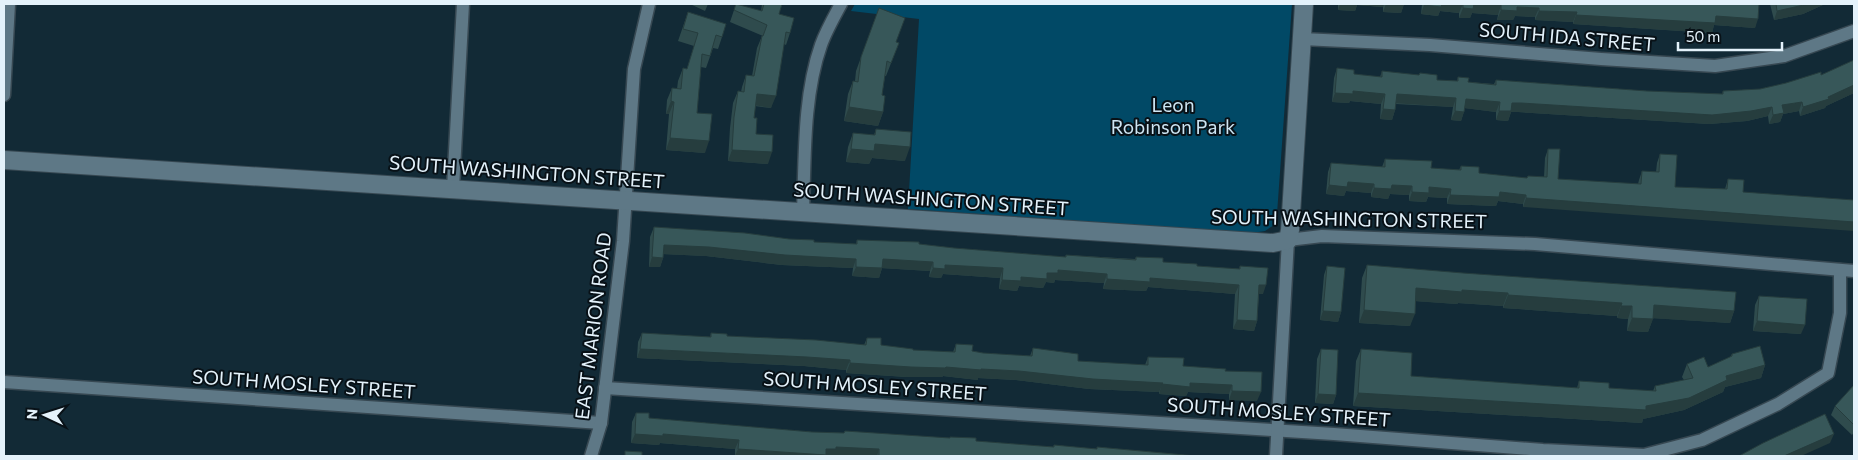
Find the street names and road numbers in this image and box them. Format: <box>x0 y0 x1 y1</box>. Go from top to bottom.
street label: SOUTH IDA STREET <box>1478 17 1656 56</box>
street label: SOUTH WASHINGTON STREET <box>389 150 666 193</box>
street label: SOUTH WASHINGTON STREET <box>793 177 1070 220</box>
street label: SOUTH WASHINGTON STREET <box>1211 205 1487 232</box>
street label: EAST MARION ROAD <box>570 231 615 421</box>
street label: SOUTH MOSLEY STREET <box>192 364 416 403</box>
street label: SOUTH MOSLEY STREET <box>763 366 987 405</box>
street label: SOUTH MOSLEY STREET <box>1167 392 1391 431</box>

